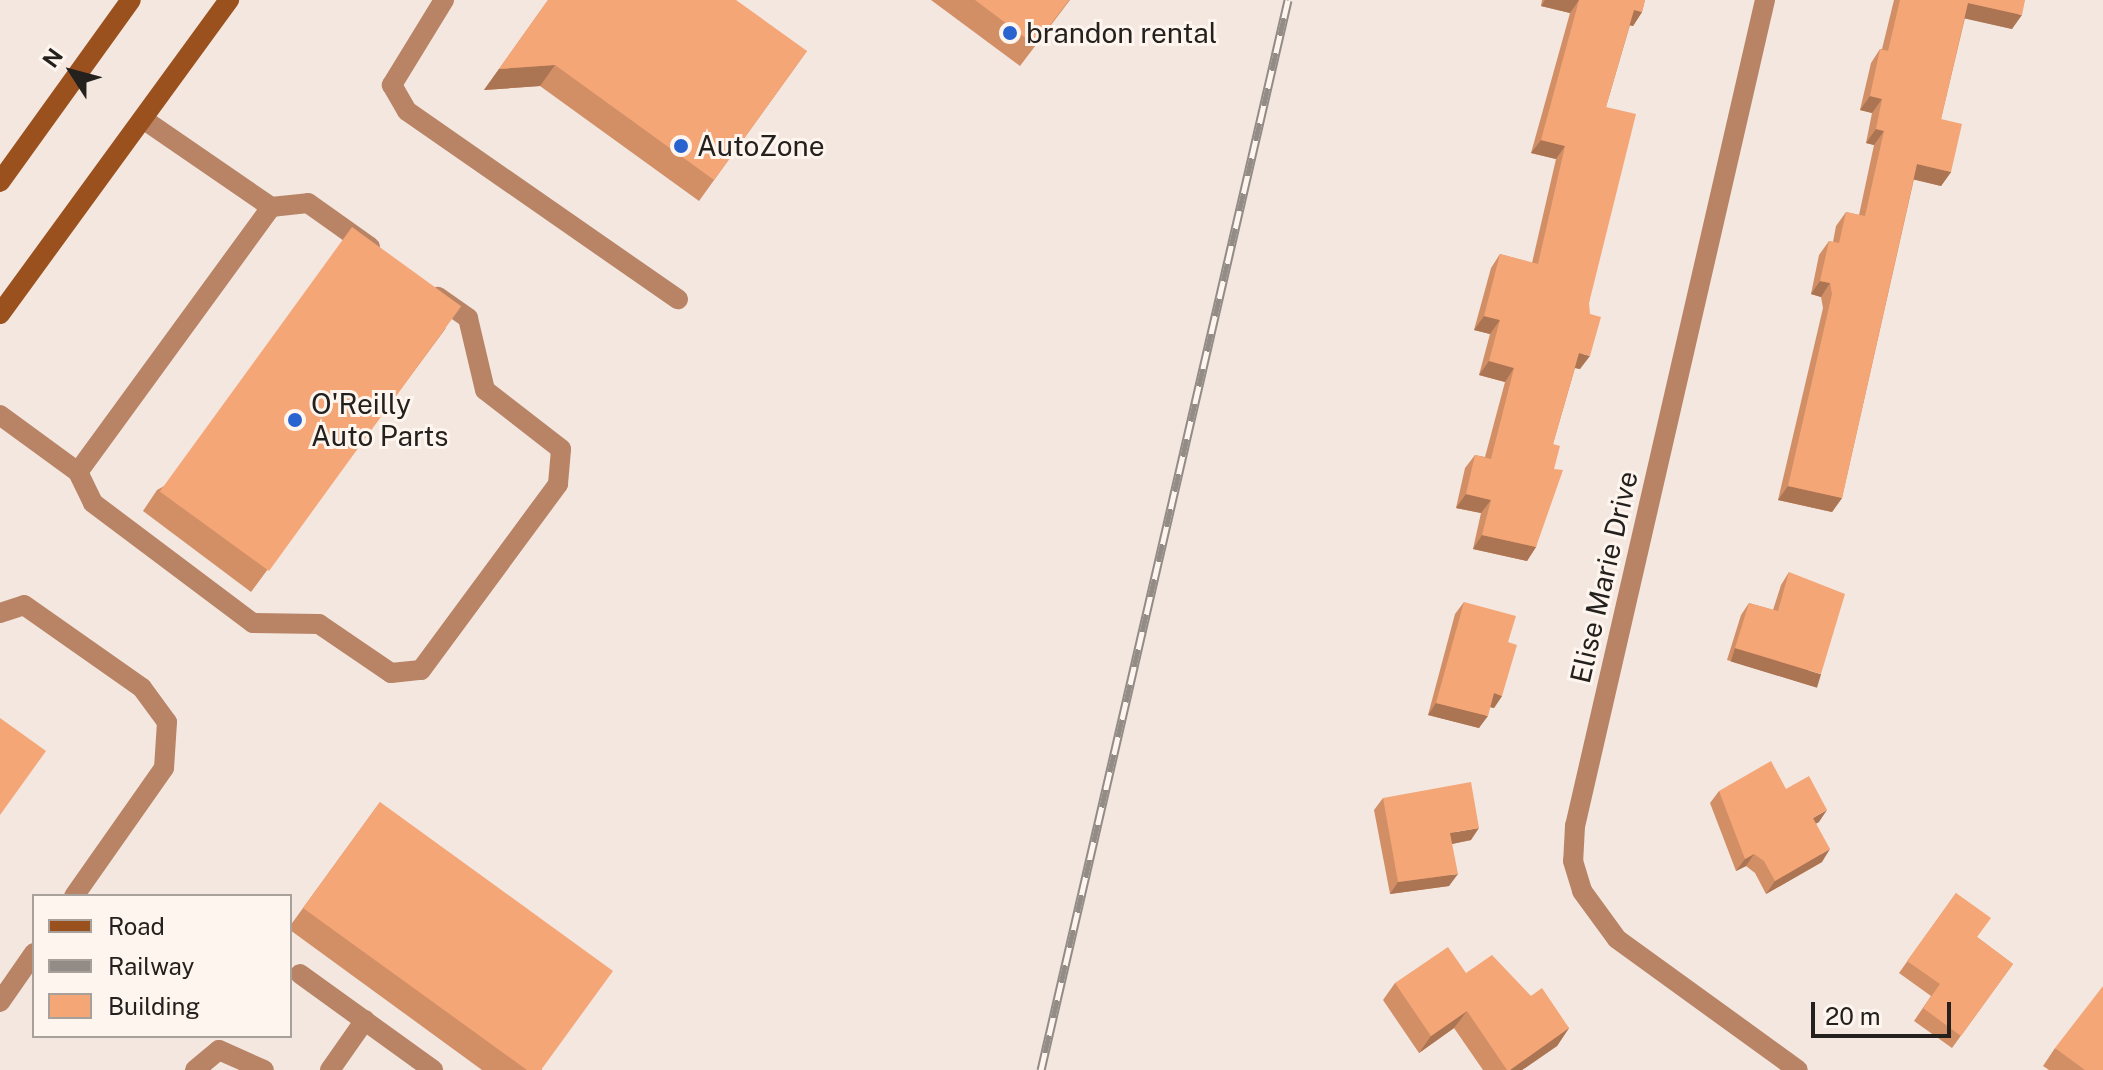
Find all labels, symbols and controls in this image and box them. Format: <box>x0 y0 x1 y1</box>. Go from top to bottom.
place label: brandon rental <box>1026 16 1217 50</box>
marker: brandon rental <box>1001 24 1019 42</box>
north arrow <box>32 32 112 112</box>
text: N <box>37 43 68 72</box>
place label: AutoZone <box>697 129 825 163</box>
marker: AutoZone <box>672 137 690 155</box>
place label: O'Reilly Auto Parts <box>311 387 449 453</box>
marker: O'Reilly Auto Parts <box>286 411 304 429</box>
street label: Elise Marie Drive <box>1563 468 1645 686</box>
legend <box>32 894 292 1038</box>
text: Road <box>108 912 165 940</box>
text: Railway <box>108 952 194 980</box>
scale bar <box>1815 986 1955 1036</box>
text: Building <box>108 992 200 1020</box>
text: 20 m <box>1825 1002 1881 1030</box>

